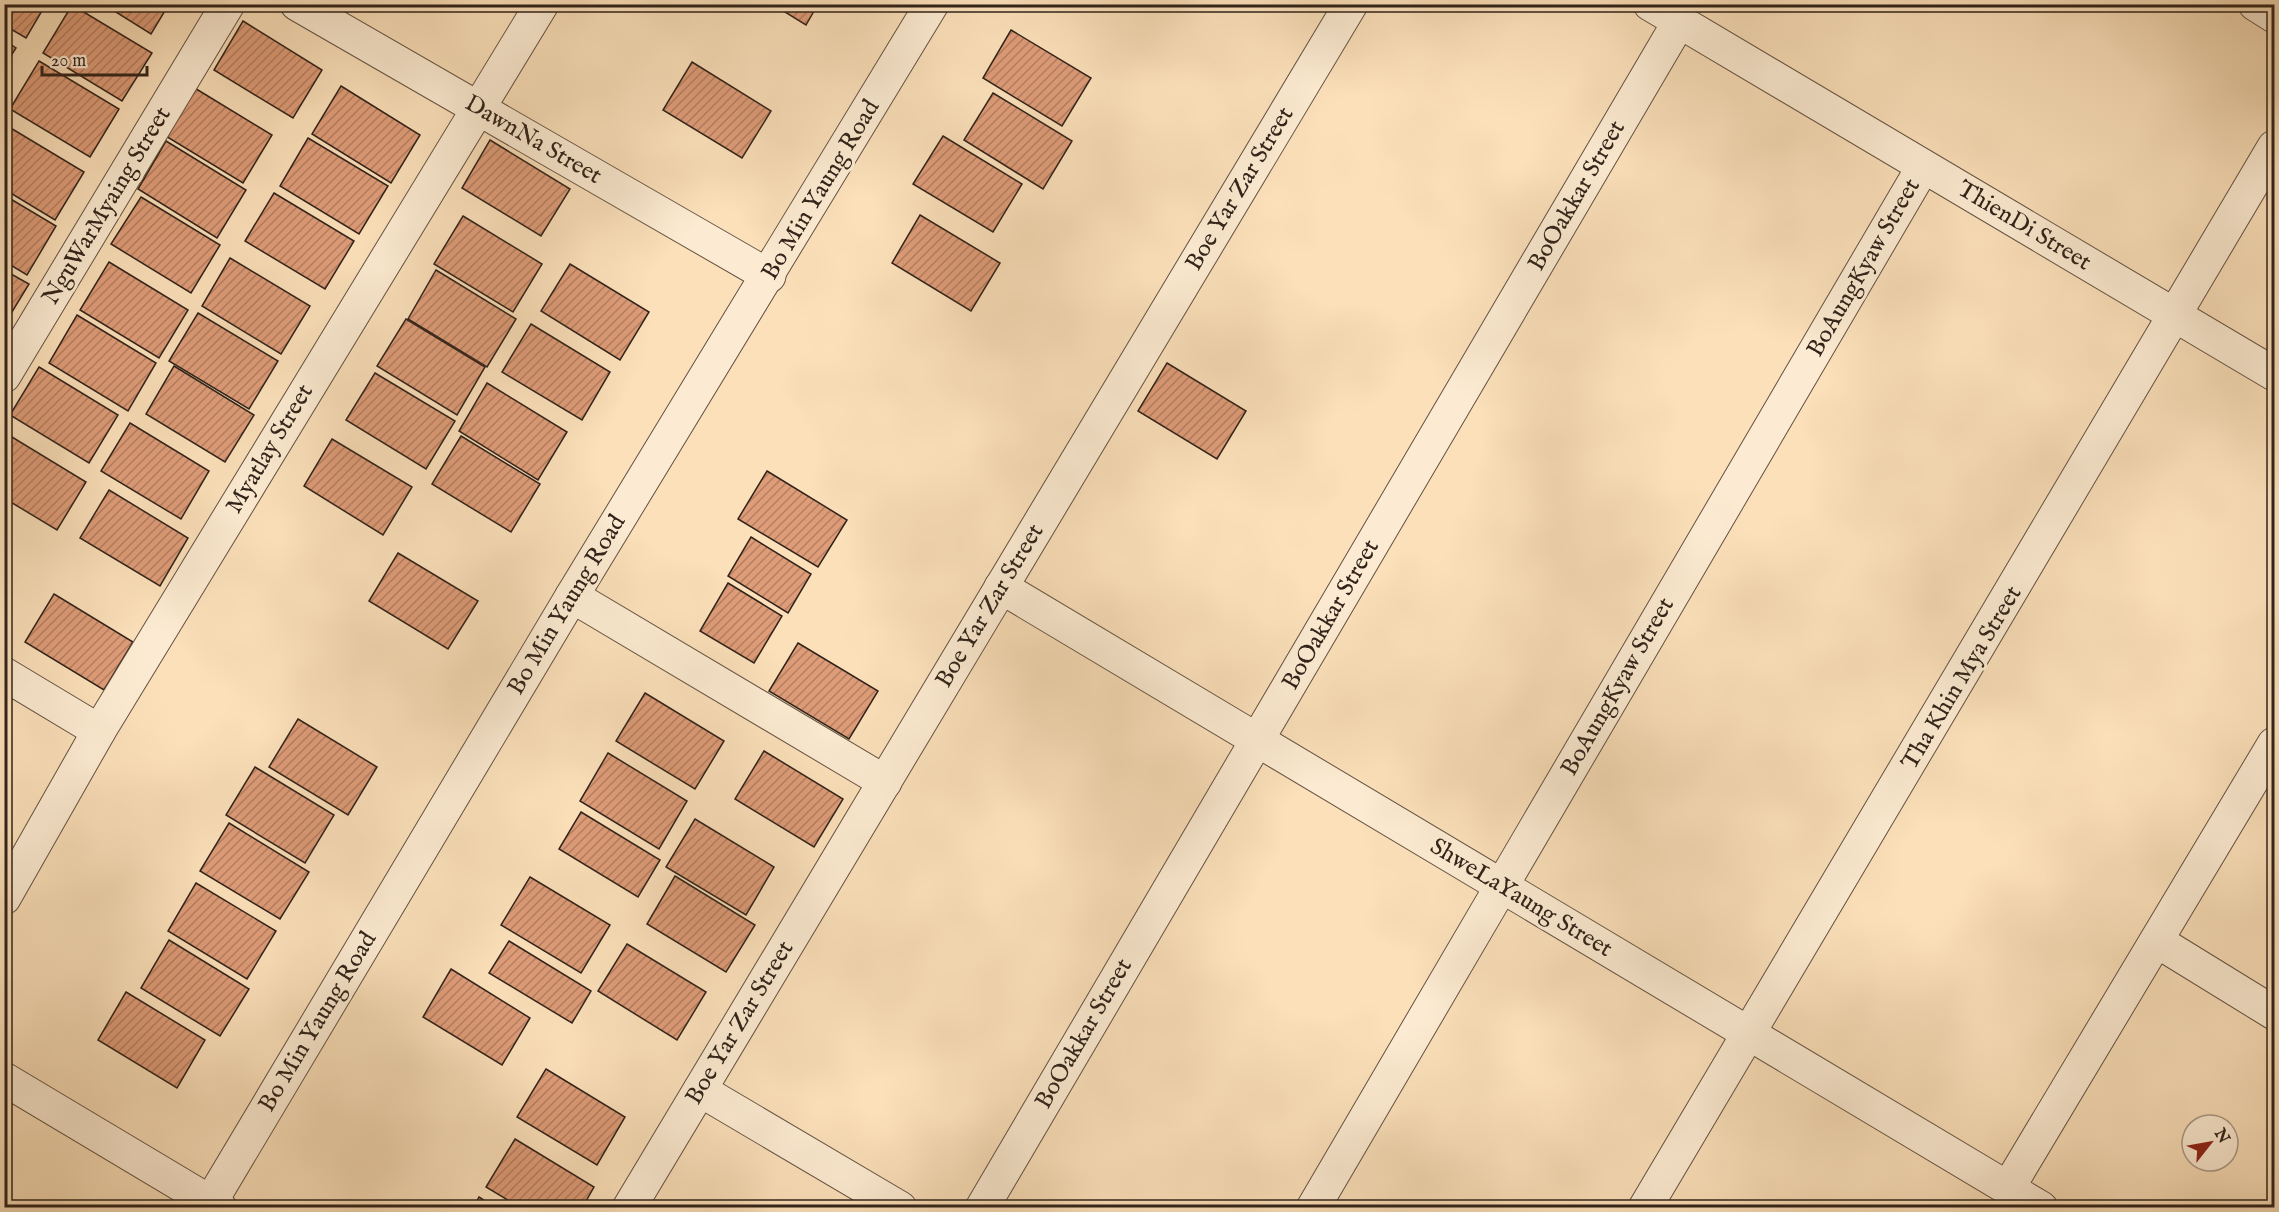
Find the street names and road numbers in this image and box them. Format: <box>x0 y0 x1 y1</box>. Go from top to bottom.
street label: DawnNa Street <box>459 88 607 192</box>
street label: Bo Min Yaung Road <box>755 94 887 286</box>
street label: NguWarMyaing Street <box>36 101 178 311</box>
street label: Boe Yar Zar Street <box>1179 101 1301 277</box>
street label: BoOakkar Street <box>1521 115 1633 277</box>
street label: BoAungKyaw Street <box>1800 173 1928 363</box>
street label: ThienDi Street <box>1951 174 2097 278</box>
street label: Myatlay Street <box>219 379 321 519</box>
street label: Bo Min Yaung Road <box>501 509 633 701</box>
street label: Boe Yar Zar Street <box>929 518 1051 694</box>
street label: BoOakkar Street <box>1275 534 1387 696</box>
street label: Tha Khin Mya Street <box>1895 580 2029 776</box>
street label: BoAungKyaw Street <box>1554 592 1682 782</box>
street label: ShweLaYaung Street <box>1424 831 1618 965</box>
street label: Bo Min Yaung Road <box>252 926 384 1118</box>
street label: Boe Yar Zar Street <box>679 935 801 1111</box>
street label: BoOakkar Street <box>1028 953 1140 1115</box>

